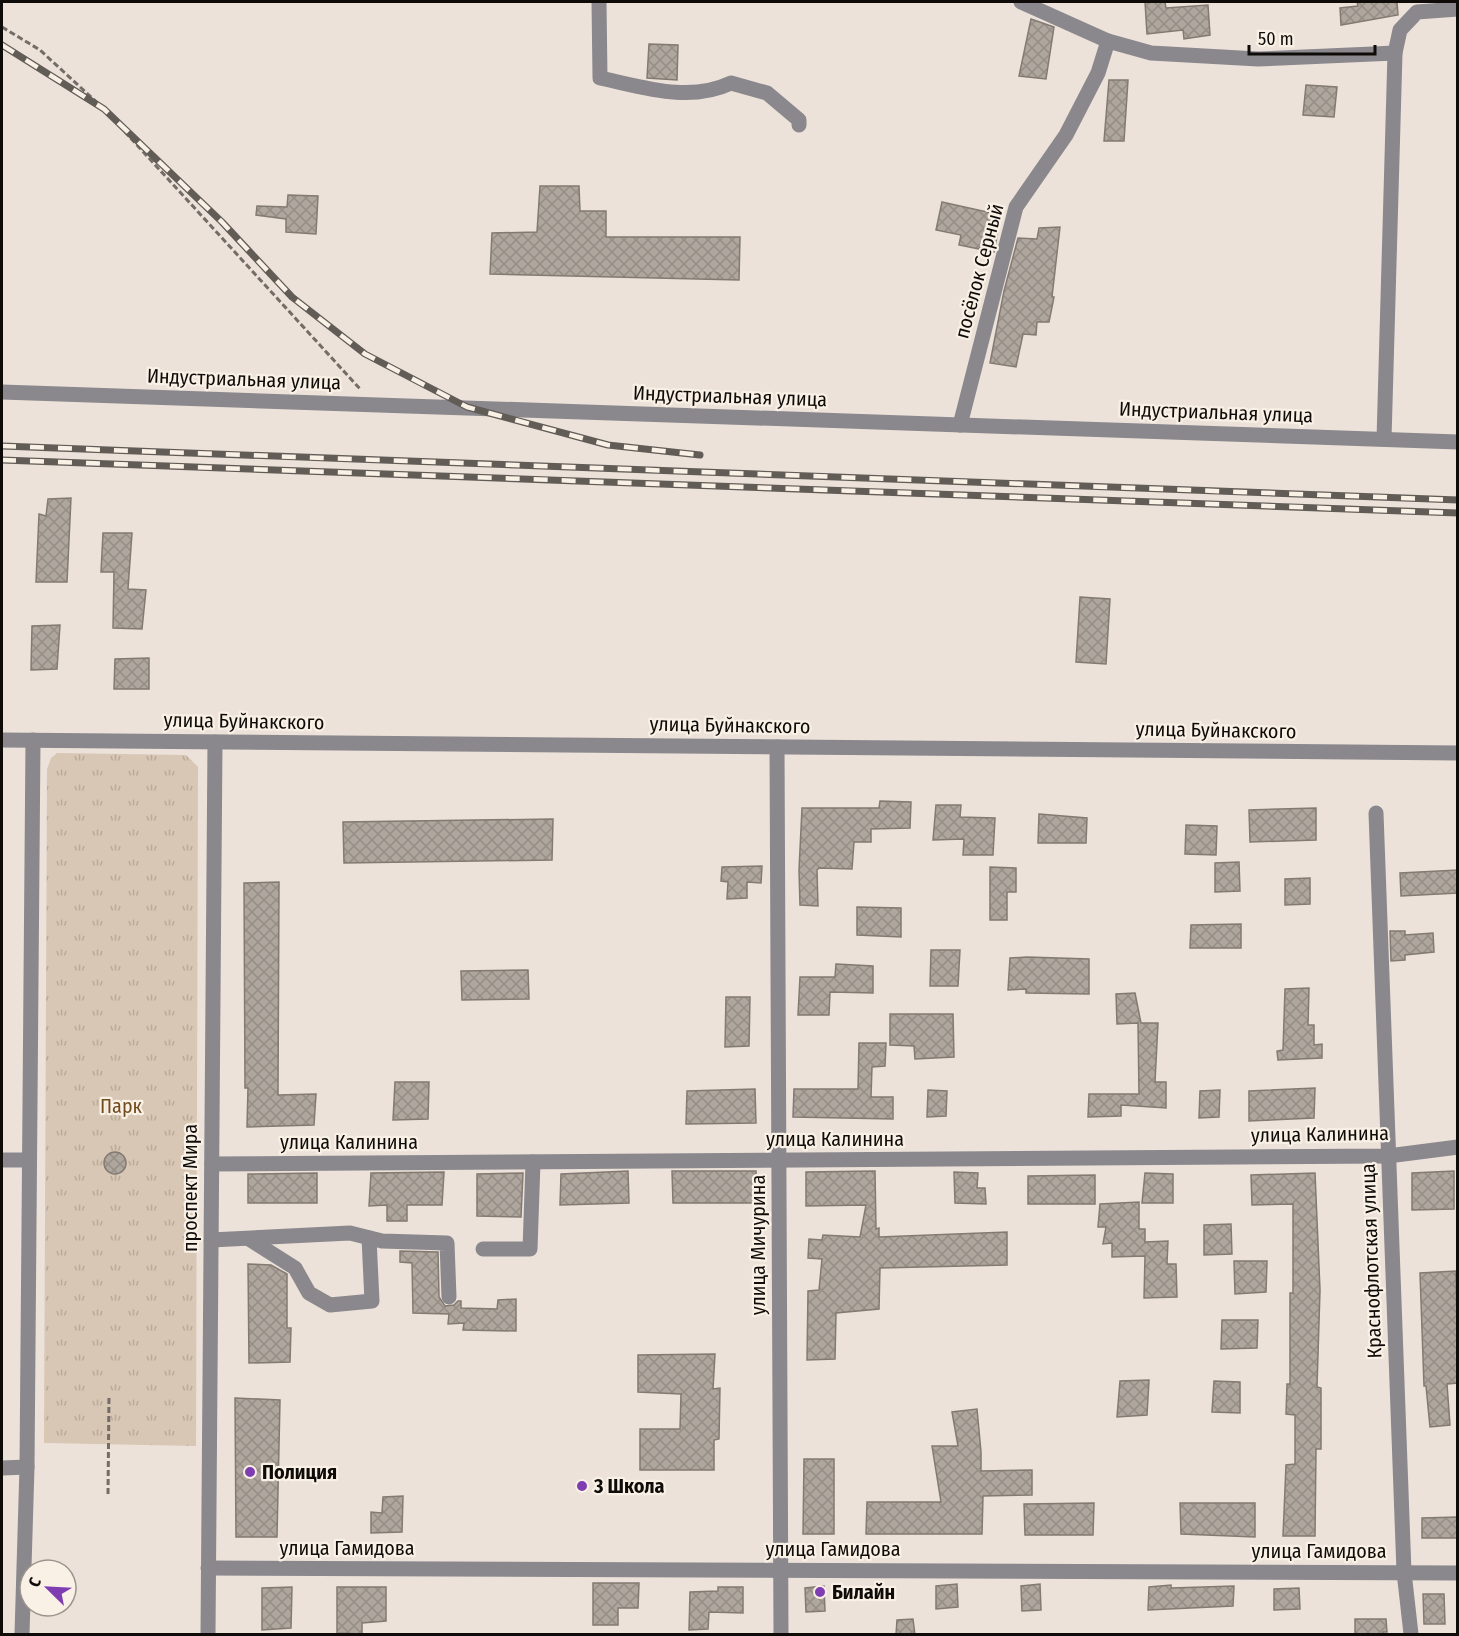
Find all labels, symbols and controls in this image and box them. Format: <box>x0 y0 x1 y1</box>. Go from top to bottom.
scale bar <box>1249 18 1375 56</box>
text: 50 m <box>1258 28 1294 50</box>
street label: посёлок Серный <box>949 201 1009 341</box>
street label: Индустриальная улица <box>146 364 342 394</box>
street label: Индустриальная улица <box>632 381 828 411</box>
street label: Индустриальная улица <box>1118 397 1314 427</box>
street label: улица Буйнакского <box>164 708 324 734</box>
street label: улица Буйнакского <box>650 712 810 738</box>
street label: улица Буйнакского <box>1136 717 1296 743</box>
park label: Парк <box>100 1094 143 1118</box>
street label: улица Калинина <box>1251 1121 1389 1147</box>
street label: проспект Мира <box>178 1124 202 1252</box>
street label: улица Калинина <box>766 1127 904 1151</box>
street label: улица Калинина <box>280 1130 418 1154</box>
street label: Краснофлотская улица <box>1356 1163 1386 1359</box>
street label: улица Мичурина <box>746 1175 770 1315</box>
place label: Полиция <box>262 1460 337 1484</box>
marker: Полиция <box>243 1465 257 1479</box>
place label: 3 Школа <box>593 1474 665 1498</box>
marker: 3 Школа <box>575 1479 589 1493</box>
street label: улица Гамидова <box>280 1536 414 1560</box>
street label: улица Гамидова <box>766 1537 900 1561</box>
street label: улица Гамидова <box>1252 1539 1386 1563</box>
north arrow <box>18 1558 78 1618</box>
text: С <box>24 1574 45 1590</box>
place label: Билайн <box>832 1580 895 1604</box>
marker: Билайн <box>813 1585 827 1599</box>

